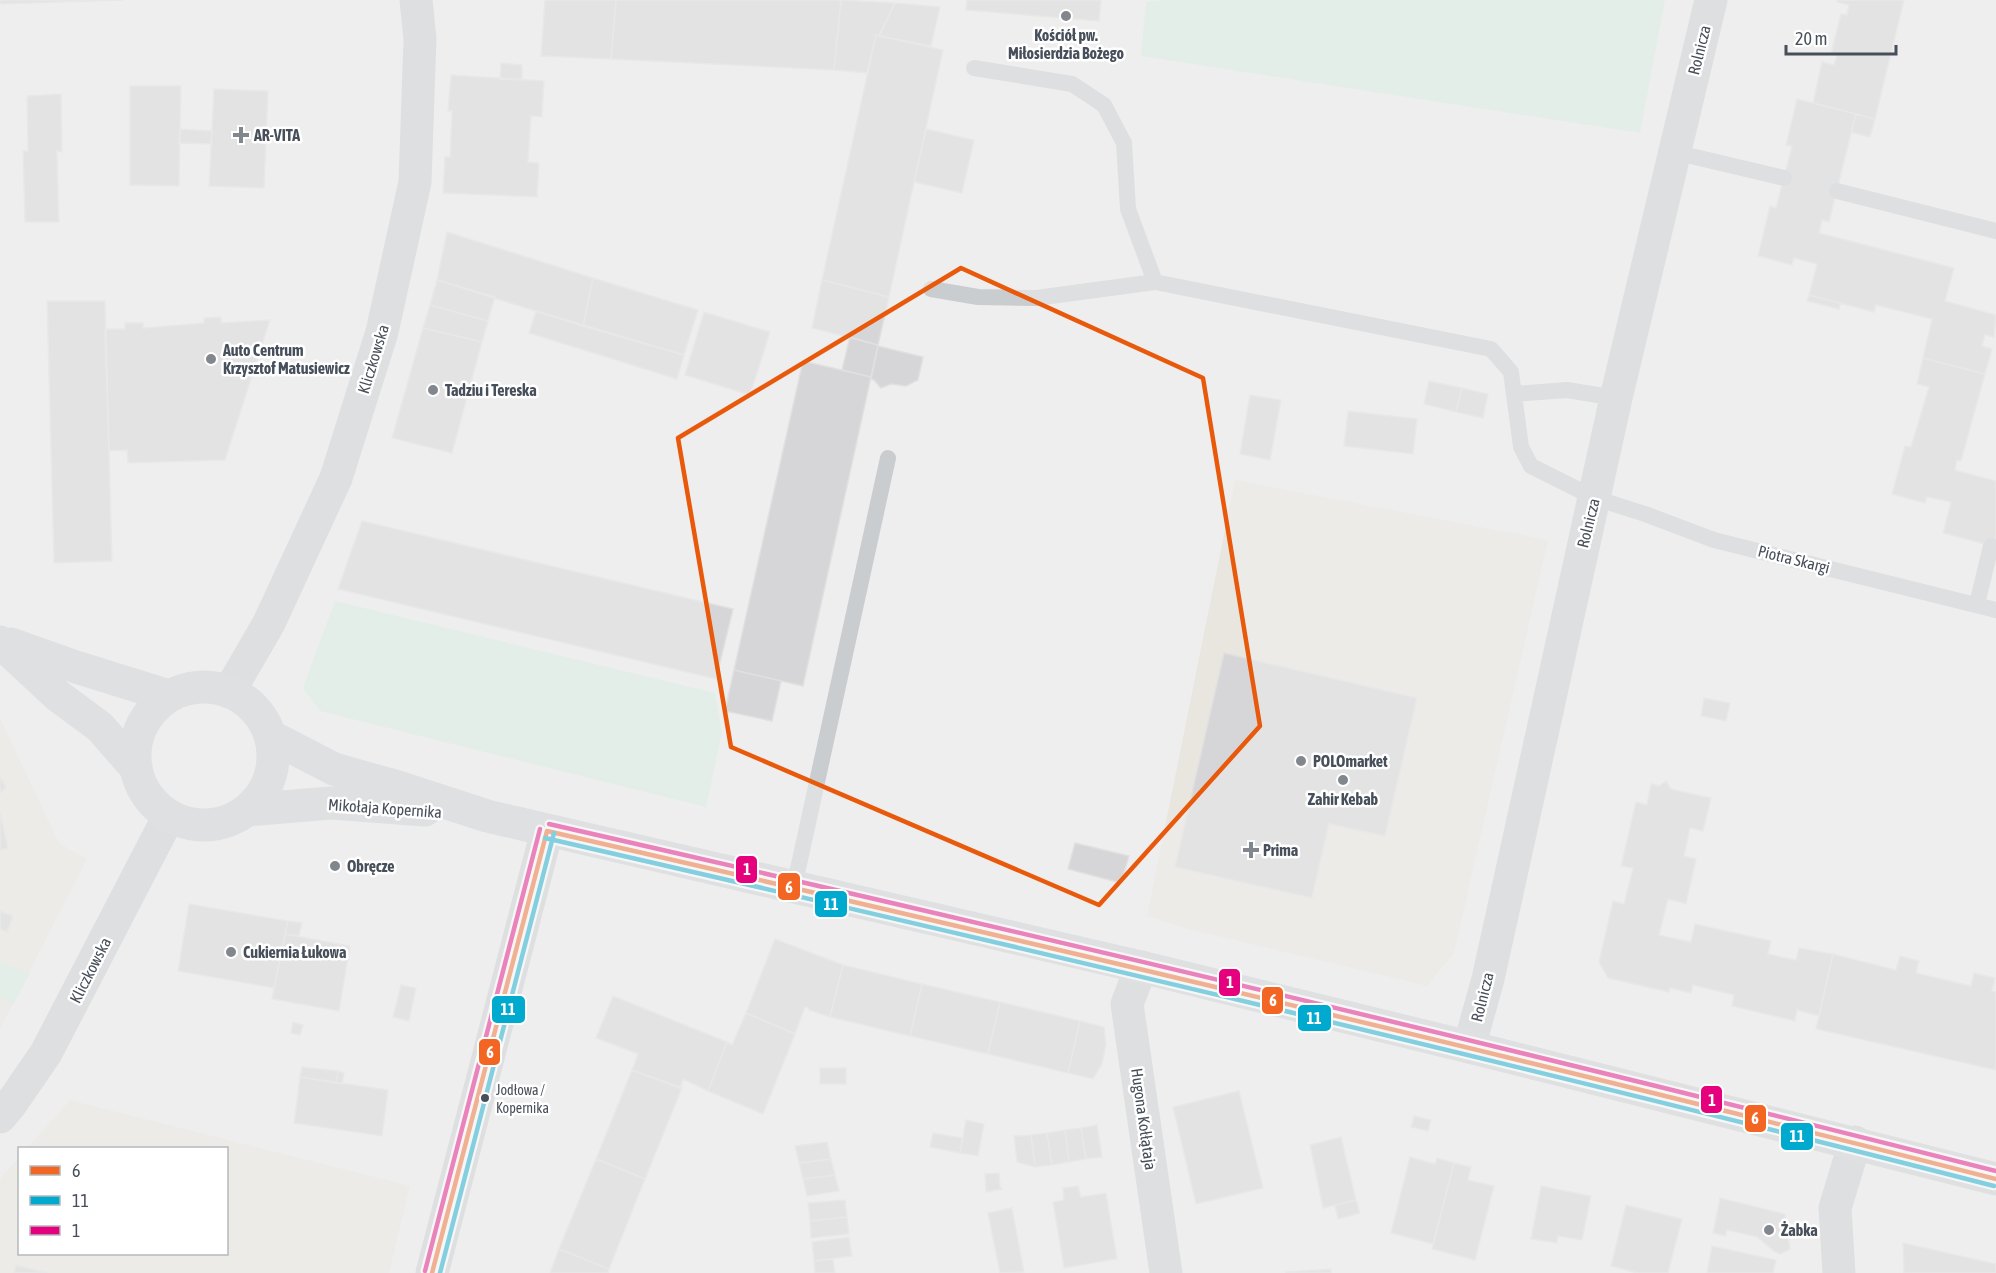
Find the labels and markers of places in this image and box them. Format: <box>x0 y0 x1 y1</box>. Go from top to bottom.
marker: Kościół pw. Miłosierdzia Bożego <box>1059 9 1073 23</box>
place label: Kościół pw. Miłosierdzia Bożego <box>1008 26 1124 62</box>
marker: AR-VITA <box>232 126 250 144</box>
place label: AR-VITA <box>253 126 300 144</box>
place label: Auto Centrum Krzysztof Matusiewicz <box>222 341 350 377</box>
marker: Auto Centrum Krzysztof Matusiewicz <box>204 352 218 366</box>
place label: Tadziu i Tereska <box>445 381 537 399</box>
marker: Tadziu i Tereska <box>426 383 440 397</box>
place label: POLOmarket <box>1313 752 1388 770</box>
marker: POLOmarket <box>1294 754 1308 768</box>
marker: Zahir Kebab <box>1336 773 1350 787</box>
place label: Zahir Kebab <box>1308 790 1379 808</box>
place label: Prima <box>1263 841 1298 859</box>
marker: Prima <box>1244 843 1258 857</box>
place label: Obręcze <box>347 857 395 875</box>
marker: Obręcze <box>328 859 342 873</box>
place label: Cukiernia Łukowa <box>243 943 346 961</box>
marker: Cukiernia Łukowa <box>224 945 238 959</box>
place label: Jodłowa / Kopernika <box>496 1082 549 1116</box>
marker: Jodłowa / Kopernika <box>479 1092 491 1104</box>
place label: Żabka <box>1781 1221 1818 1239</box>
marker: Żabka <box>1762 1223 1776 1237</box>

